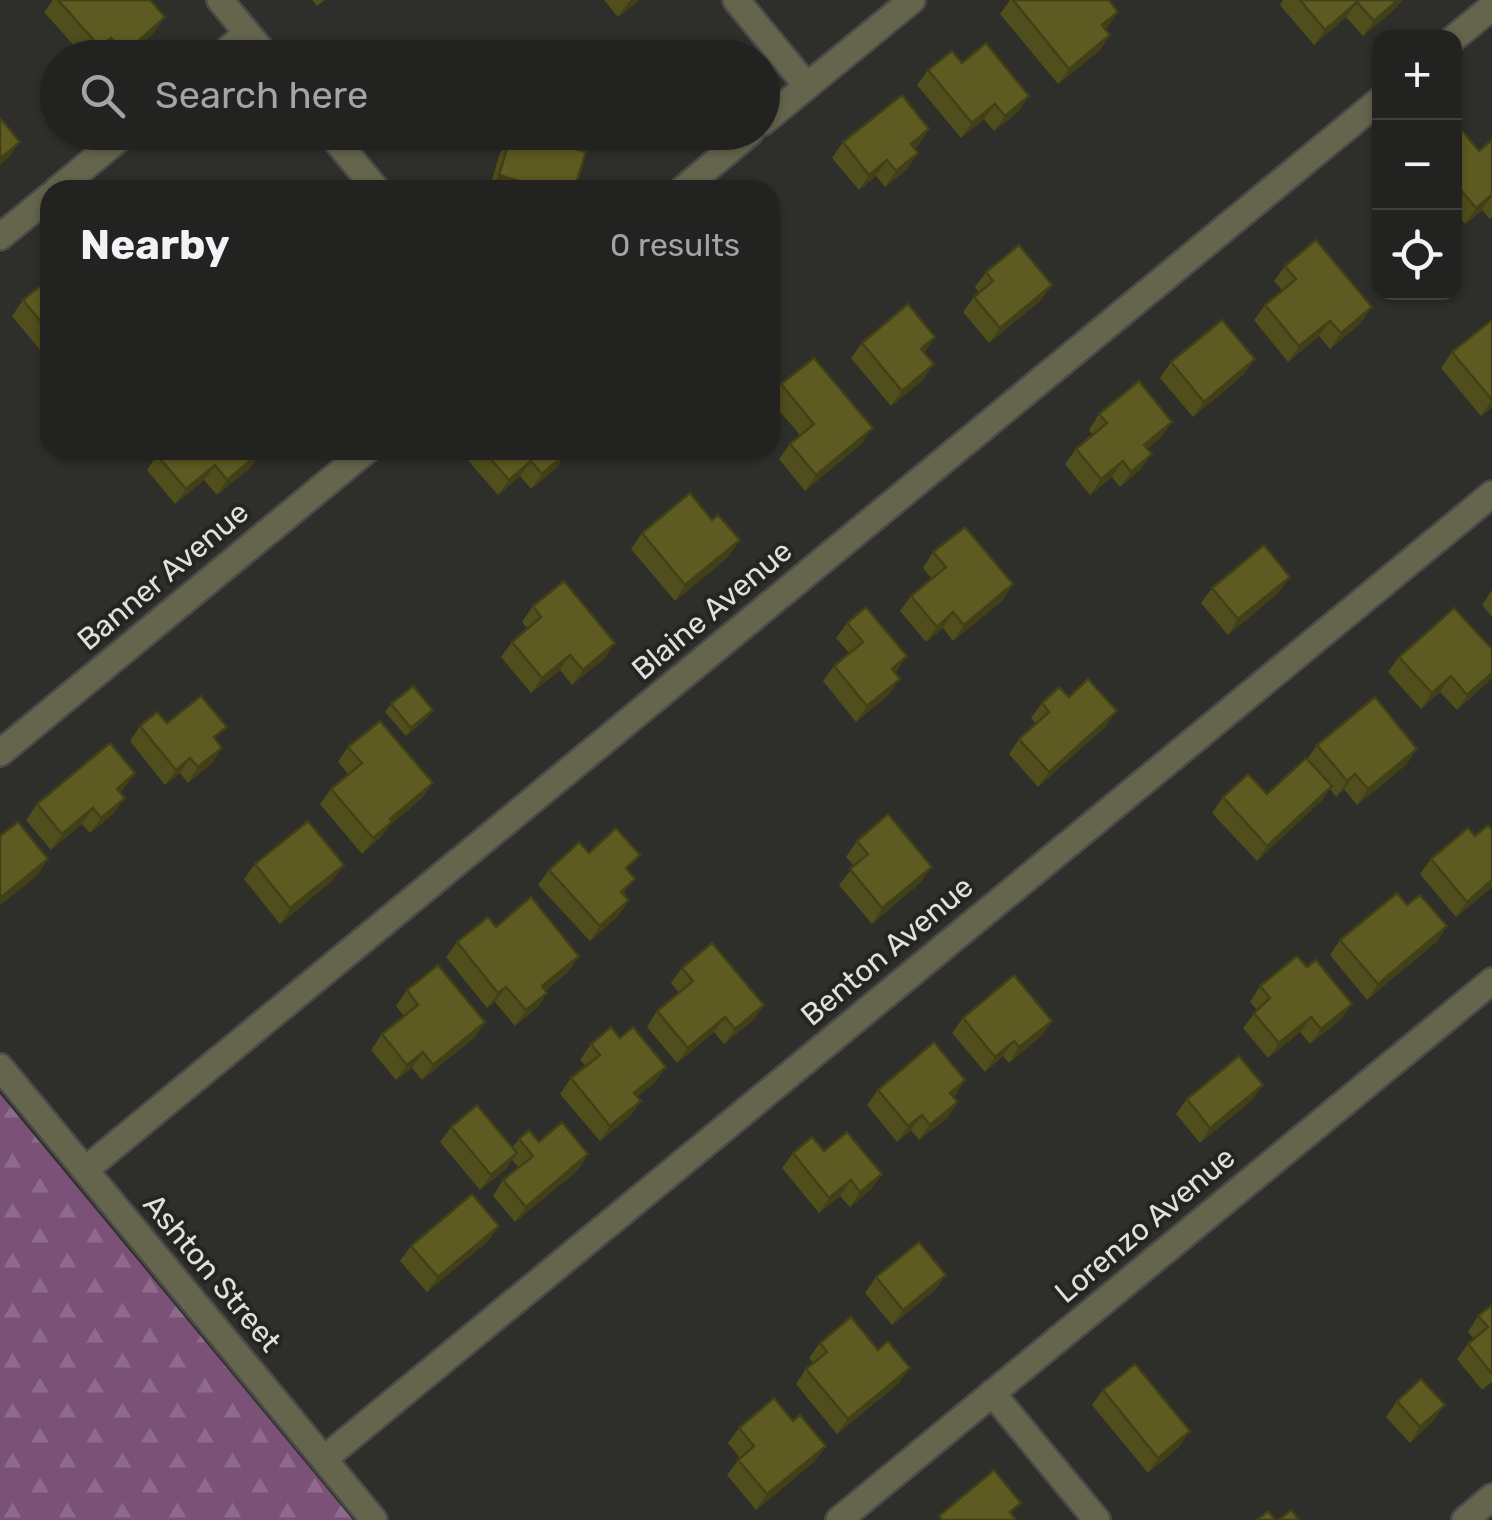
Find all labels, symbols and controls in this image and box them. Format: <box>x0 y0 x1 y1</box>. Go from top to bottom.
map controls <box>1372 30 1462 300</box>
button: + <box>1372 30 1462 120</box>
search box <box>40 40 780 150</box>
icon: search <box>75 68 130 123</box>
text: Search here <box>155 72 368 118</box>
button: − <box>1372 120 1462 210</box>
button: locate <box>1372 210 1462 300</box>
text: Nearby <box>80 220 230 270</box>
text: 0 results <box>610 226 740 264</box>
street label: Banner Avenue <box>70 494 256 658</box>
street label: Blaine Avenue <box>625 533 799 687</box>
street label: Benton Avenue <box>794 869 980 1033</box>
street label: Lorenzo Avenue <box>1048 1139 1242 1311</box>
street label: Ashton Street <box>136 1187 289 1359</box>

